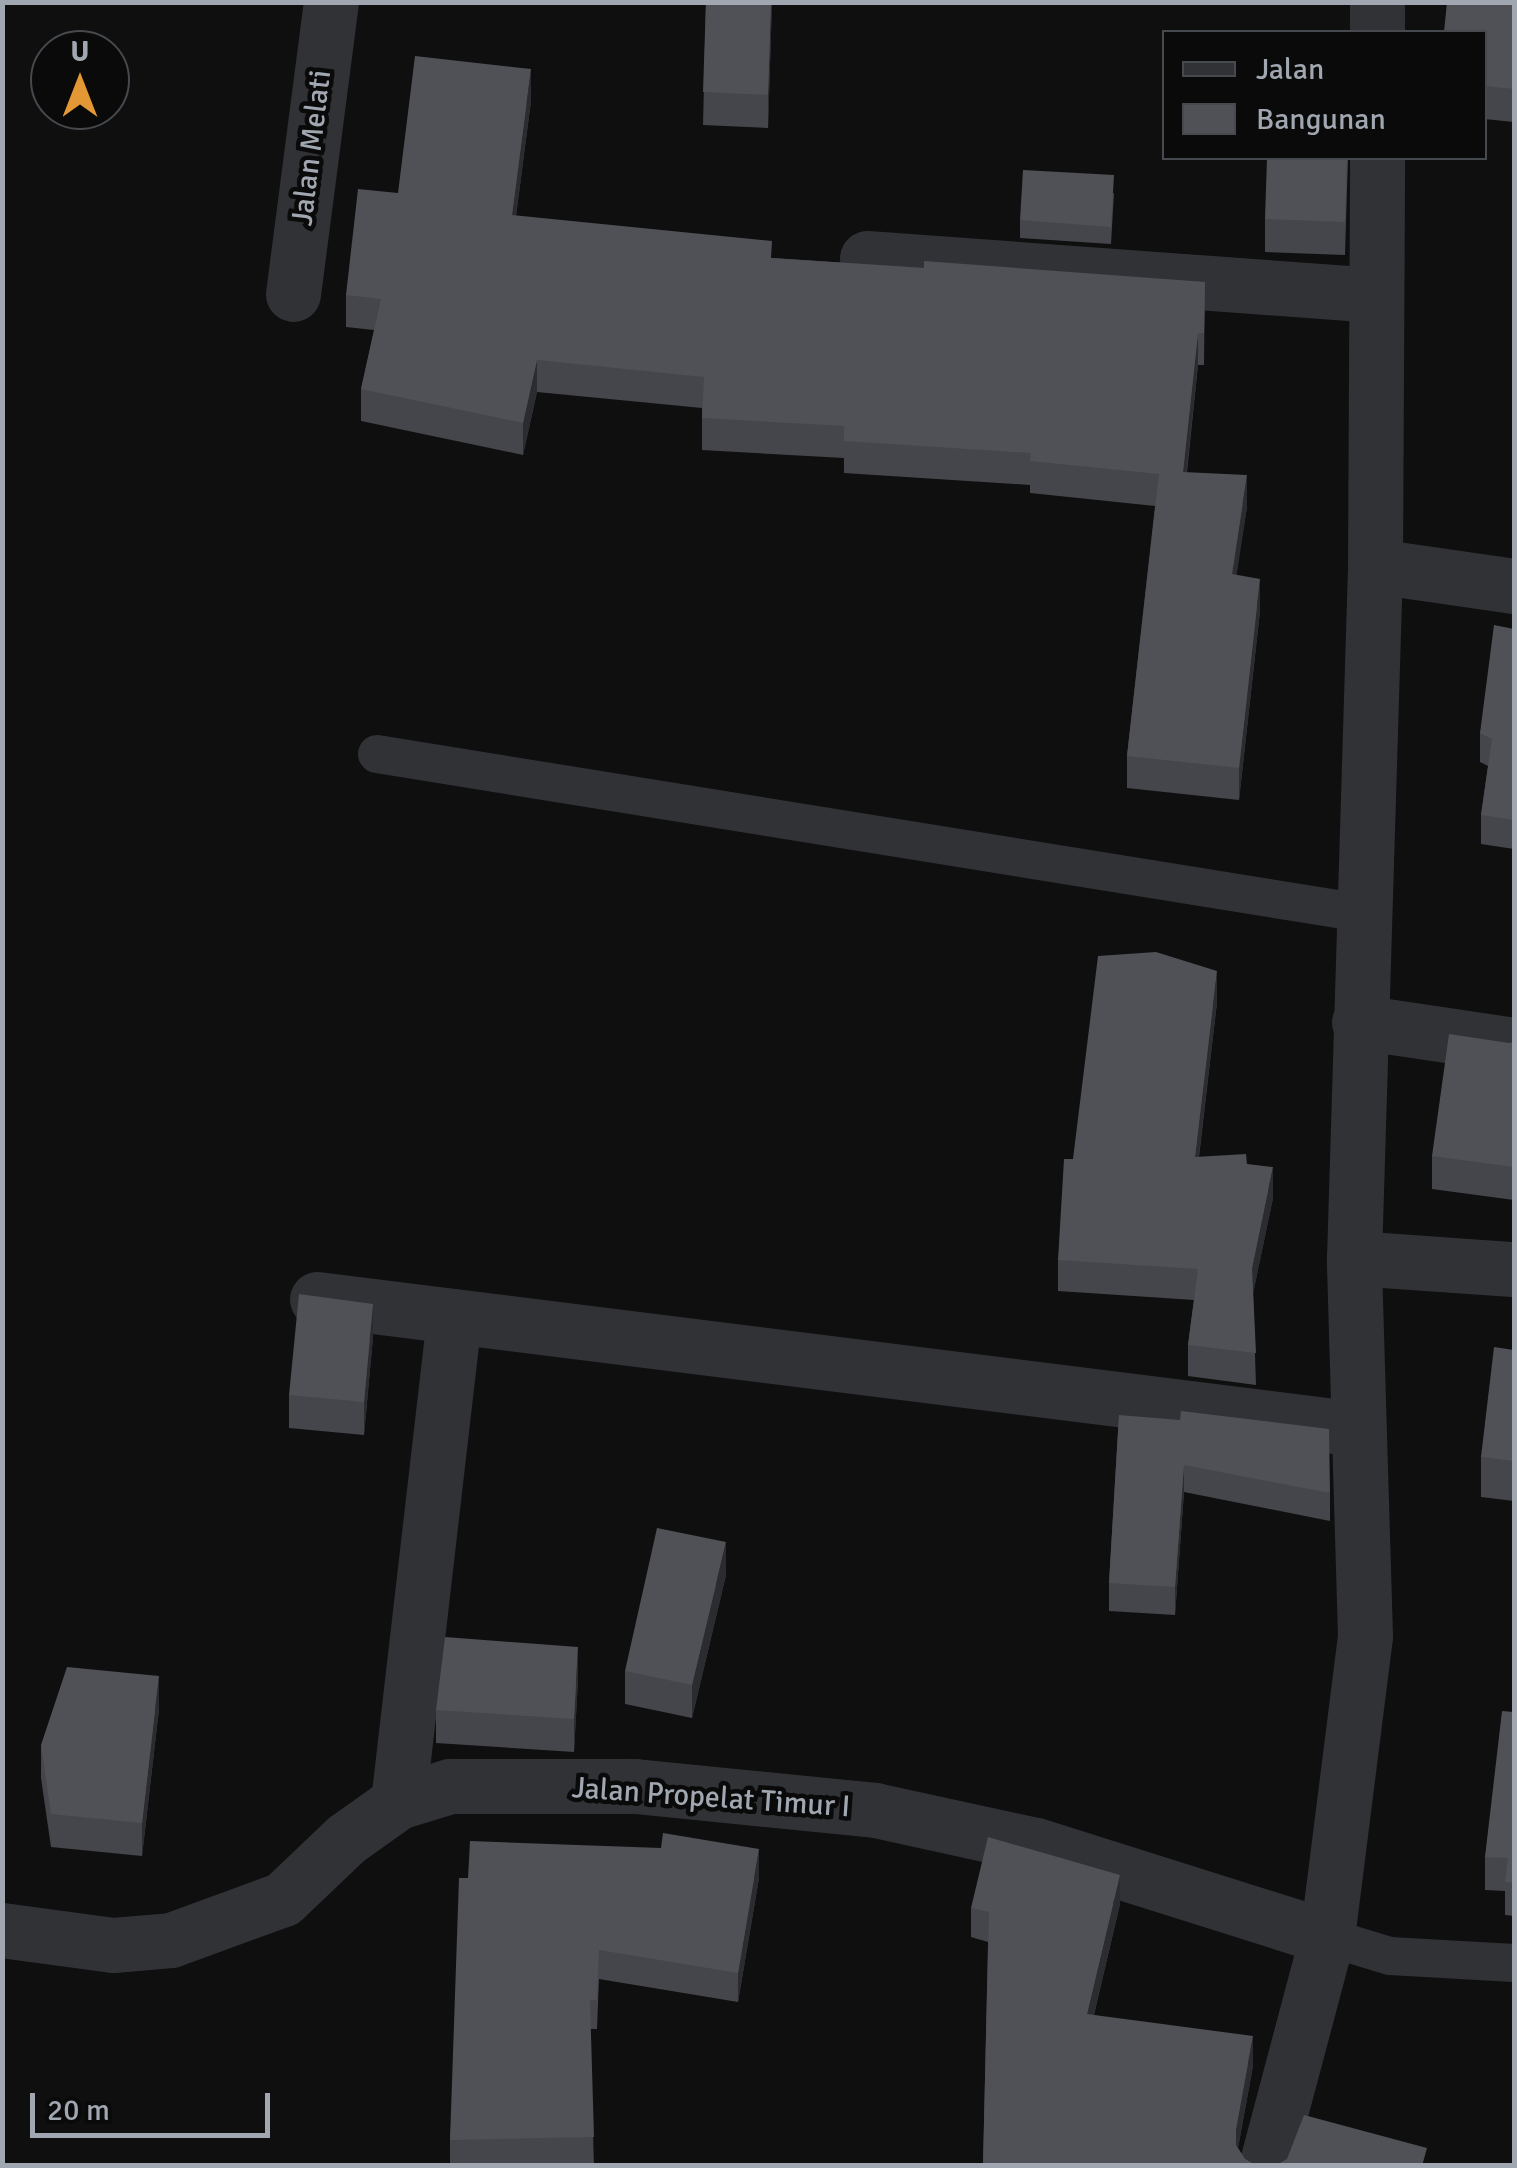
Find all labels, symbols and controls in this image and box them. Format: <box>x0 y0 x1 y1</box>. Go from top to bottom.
north arrow <box>30 30 130 130</box>
legend <box>1162 30 1487 160</box>
text: U <box>71 35 89 69</box>
text: Jalan <box>1256 51 1324 88</box>
street label: Jalan Melati <box>285 68 339 228</box>
text: Bangunan <box>1256 101 1386 138</box>
street label: Jalan Propelat Timur I <box>571 1770 851 1826</box>
scale bar <box>35 2073 275 2135</box>
text: 20 m <box>47 2092 110 2129</box>

